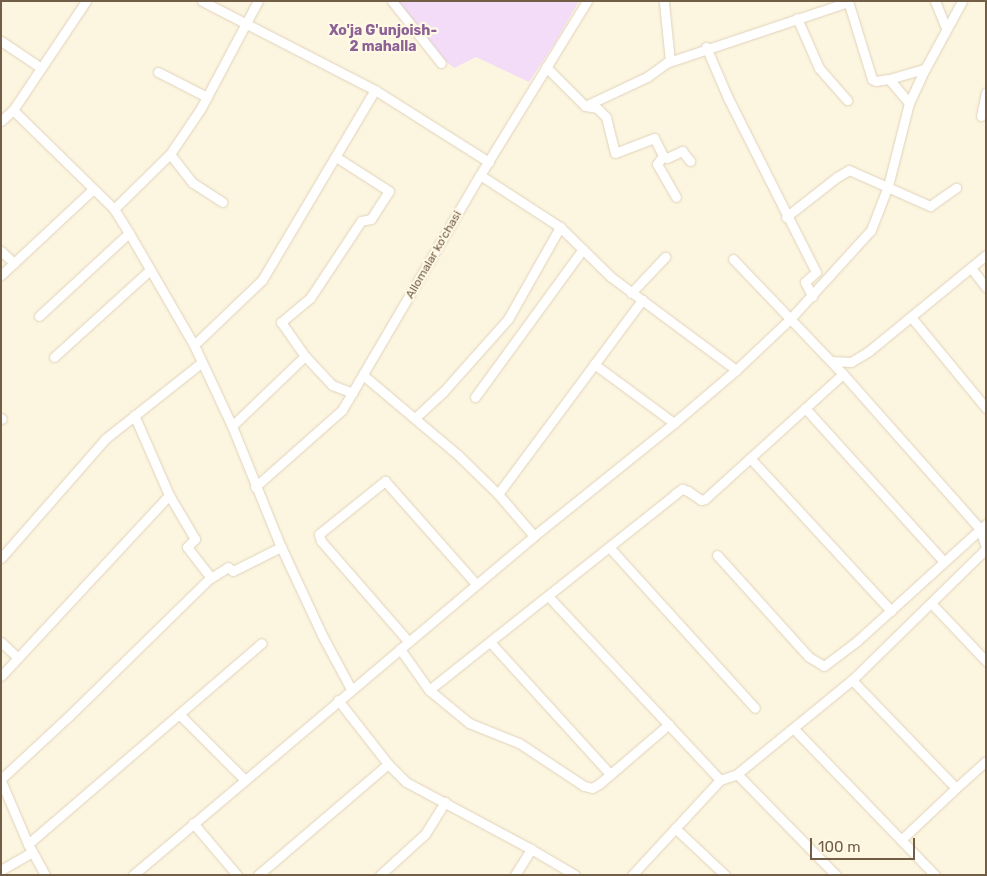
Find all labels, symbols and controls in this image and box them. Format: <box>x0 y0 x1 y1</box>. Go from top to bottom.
district label: Xo'ja G'unjoish- 2 mahalla <box>329 23 437 56</box>
street label: Allomalar ko'chasi <box>403 208 465 302</box>
scale bar <box>812 828 917 860</box>
text: 100 m <box>818 838 860 856</box>

